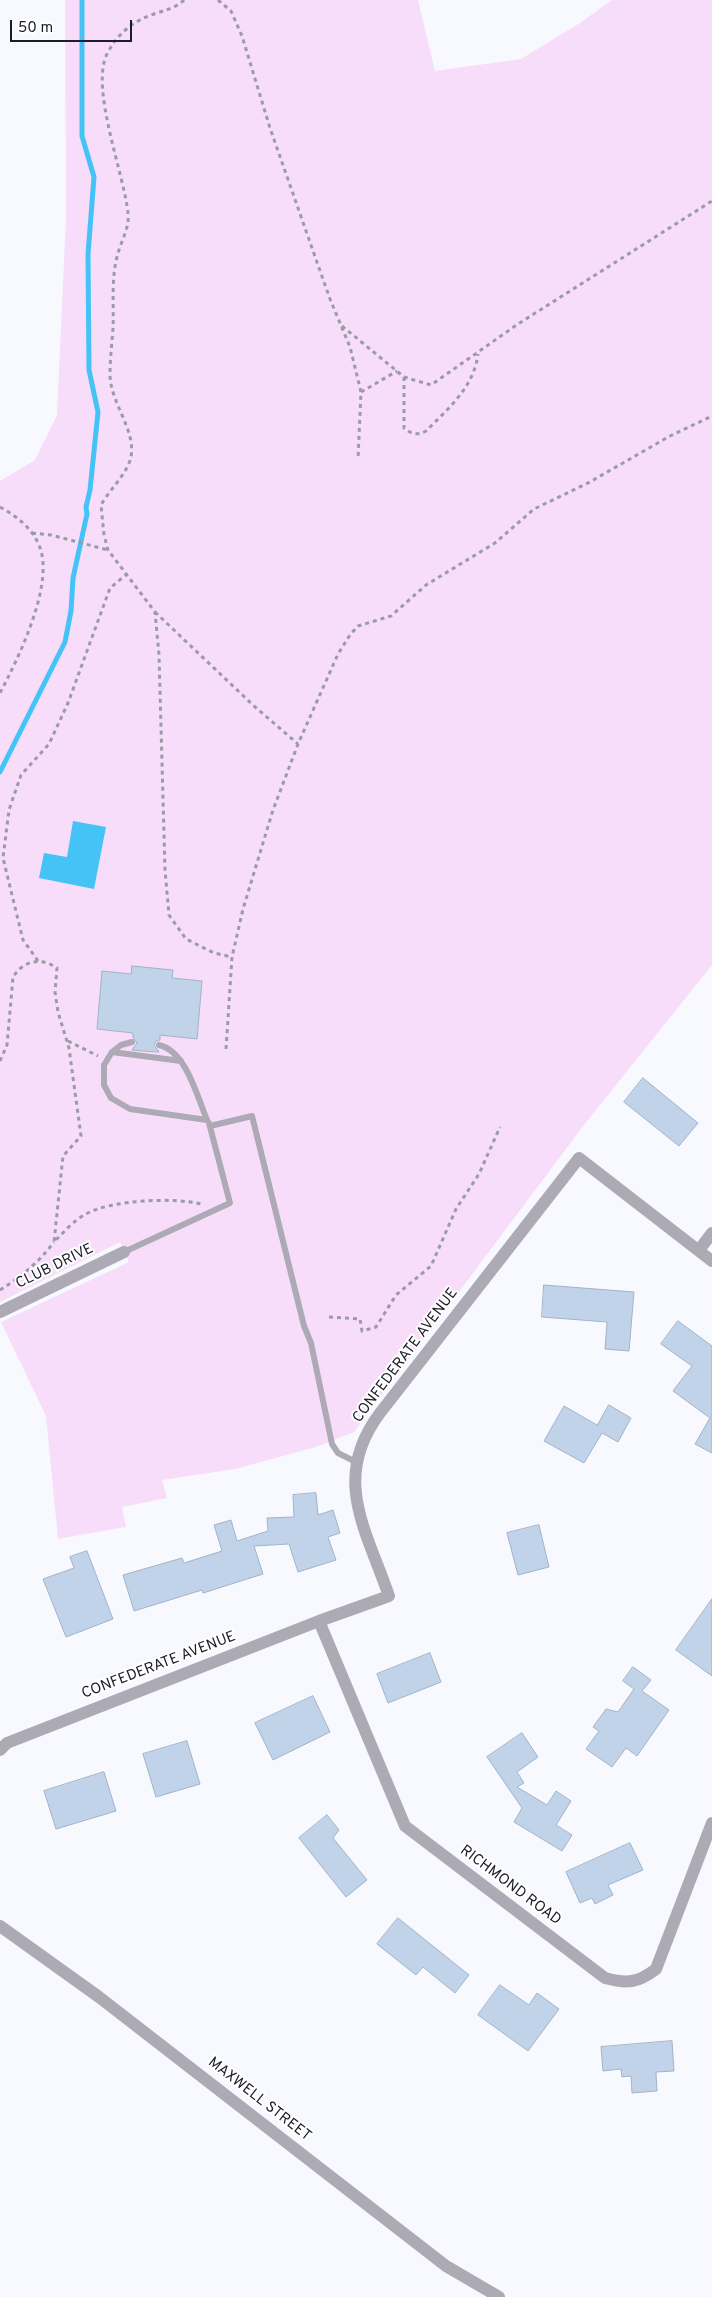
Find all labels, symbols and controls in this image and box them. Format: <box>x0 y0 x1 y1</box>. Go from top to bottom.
scale bar <box>12 10 135 42</box>
text: 50 m <box>18 19 53 38</box>
street label: CLUB DRIVE <box>13 1240 97 1294</box>
street label: CONFEDERATE AVENUE <box>350 1285 462 1427</box>
street label: CONFEDERATE AVENUE <box>79 1628 239 1704</box>
street label: RICHMOND ROAD <box>456 1842 564 1930</box>
street label: MAXWELL STREET <box>204 2054 314 2146</box>

